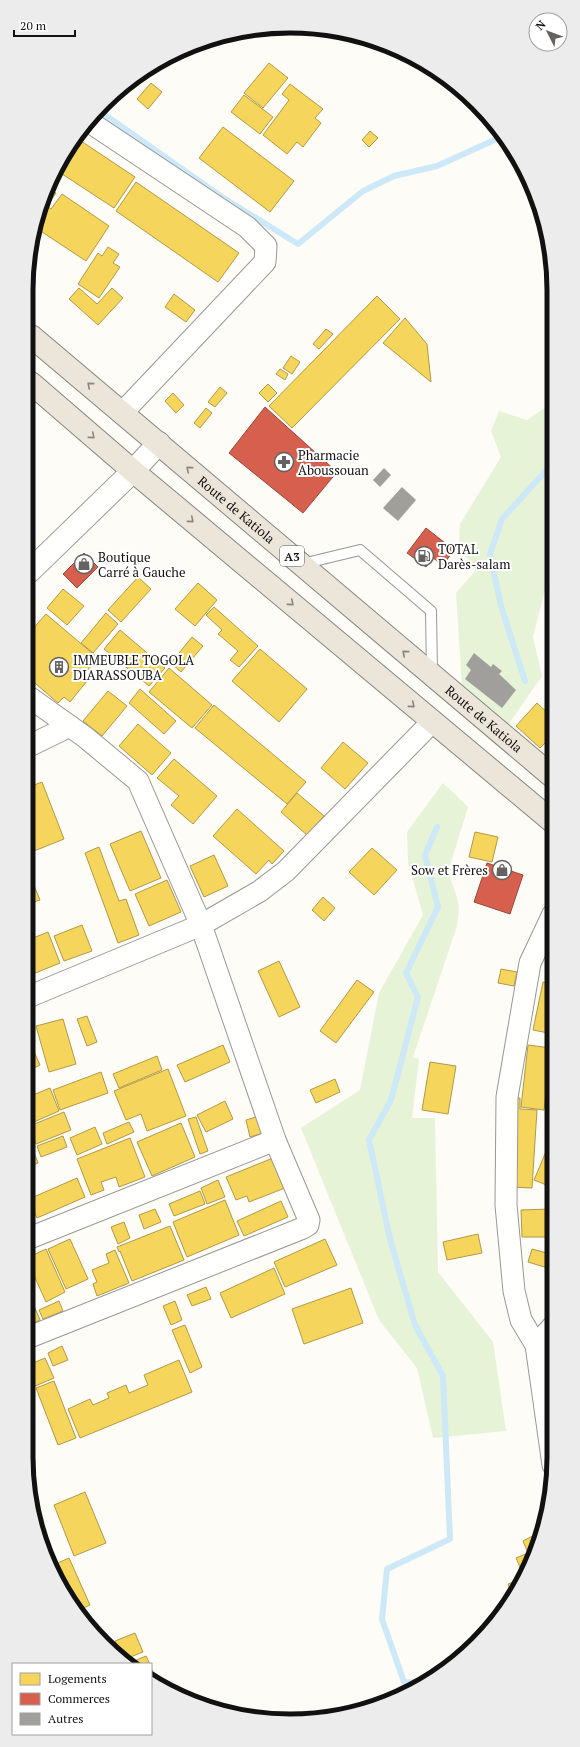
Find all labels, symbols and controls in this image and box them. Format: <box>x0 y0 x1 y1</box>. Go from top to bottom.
scale bar <box>14 12 75 38</box>
north arrow <box>528 12 568 52</box>
text: N <box>533 17 549 33</box>
text: 20 m <box>20 18 47 33</box>
one-way arrow <box>87 382 94 389</box>
one-way arrow <box>87 431 94 438</box>
place label: Pharmacie Aboussouan <box>298 446 369 479</box>
pharmacy icon: Pharmacie Aboussouan <box>273 451 295 473</box>
one-way arrow <box>186 466 194 473</box>
street label: Route de Katiola <box>194 472 279 548</box>
one-way arrow <box>186 515 194 522</box>
place label: TOTAL Darès-salam <box>438 540 510 573</box>
fuel station icon: TOTAL Darès-salam <box>413 545 435 567</box>
road number: A3 <box>280 546 304 566</box>
place label: Boutique Carré à Gauche <box>98 548 186 581</box>
shop icon: Boutique Carré à Gauche <box>73 553 95 575</box>
one-way arrow <box>286 599 293 606</box>
one-way arrow <box>403 650 410 657</box>
place label: IMMEUBLE TOGOLA DIARASSOUBA <box>73 651 194 684</box>
building icon: IMMEUBLE TOGOLA DIARASSOUBA <box>48 656 70 678</box>
street label: Route de Katiola <box>442 681 527 757</box>
one-way arrow <box>407 700 414 707</box>
shop icon: Sow et Frères <box>491 859 513 881</box>
place label: Sow et Frères <box>411 861 488 879</box>
legend <box>12 1663 152 1735</box>
text: Logements <box>48 1671 107 1686</box>
text: Commerces <box>48 1691 110 1706</box>
text: Autres <box>48 1711 83 1726</box>

